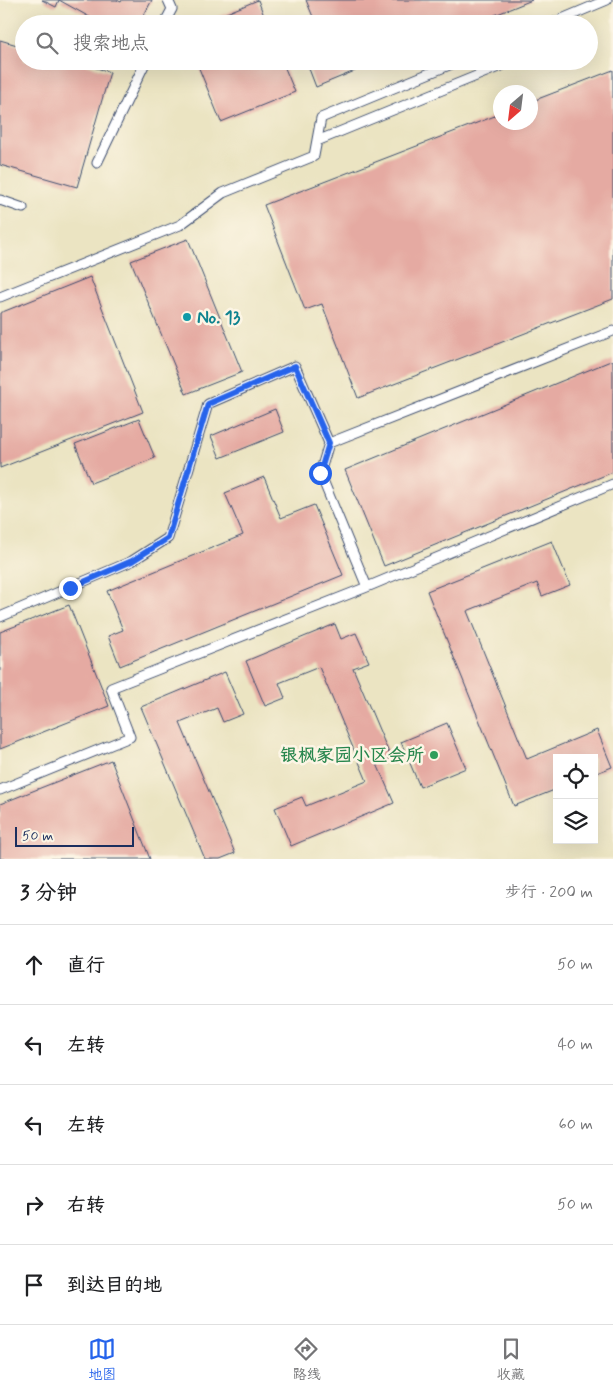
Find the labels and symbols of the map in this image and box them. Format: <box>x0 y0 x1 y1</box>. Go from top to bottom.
north arrow <box>493 85 538 130</box>
place label: No. 13 <box>197 306 241 330</box>
marker: No. 13 <box>181 311 193 323</box>
route start <box>309 462 332 485</box>
route end <box>59 577 82 600</box>
place label: 银枫家园小区会所 <box>280 744 424 768</box>
marker: 银枫家园小区会所 <box>428 749 440 761</box>
scale bar <box>15 824 134 847</box>

